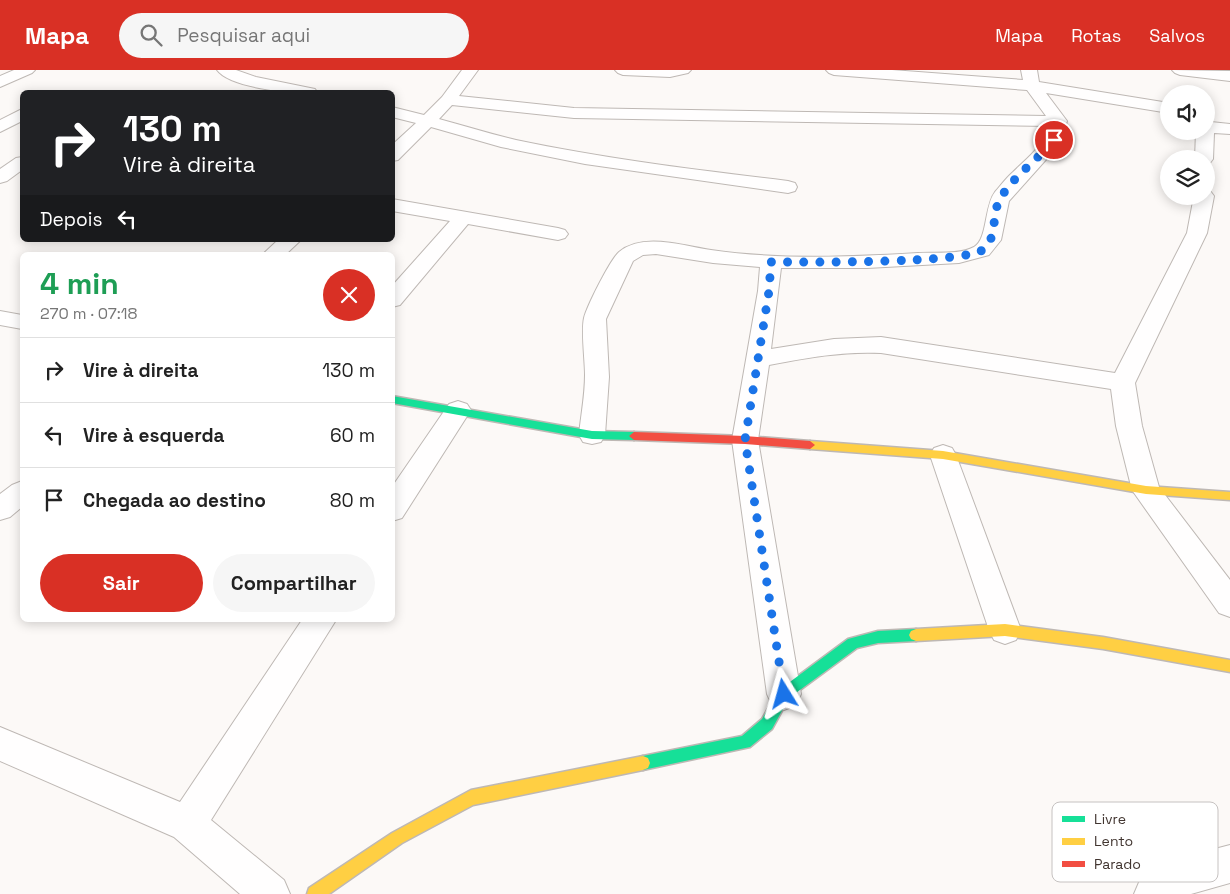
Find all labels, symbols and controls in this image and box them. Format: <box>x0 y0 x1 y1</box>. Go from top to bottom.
search box <box>119 13 469 58</box>
text: Mapa <box>25 20 89 51</box>
icon: search <box>137 21 165 49</box>
text: Pesquisar aqui <box>177 23 310 48</box>
text: Mapa <box>995 24 1043 47</box>
text: Rotas <box>1071 24 1121 47</box>
text: Salvos <box>1149 24 1205 47</box>
map controls <box>1160 85 1215 205</box>
button: sound <box>1160 85 1215 140</box>
text: 130 m <box>123 107 222 151</box>
icon: right <box>40 110 105 175</box>
pin <box>1033 119 1075 161</box>
icon: arrive <box>1040 126 1068 154</box>
text: Vire à direita <box>123 150 255 178</box>
button: layers <box>1160 150 1215 205</box>
icon: left <box>113 205 141 233</box>
text: Depois <box>40 207 103 232</box>
text: 4 min <box>40 264 119 303</box>
button: close <box>323 269 375 321</box>
text: 270 m · 07:18 <box>40 303 137 324</box>
icon: right <box>40 356 68 384</box>
text: Vire à direita <box>83 358 199 383</box>
text: 130 m <box>322 358 375 383</box>
icon: left <box>40 421 68 449</box>
text: Vire à esquerda <box>83 423 225 448</box>
text: 60 m <box>330 423 375 448</box>
icon: arrive <box>40 486 68 514</box>
text: Chegada ao destino <box>83 488 266 513</box>
text: 80 m <box>330 488 375 513</box>
button: Sair <box>40 554 203 612</box>
button: Compartilhar <box>213 554 375 612</box>
position arrow <box>757 667 809 719</box>
legend <box>1052 802 1218 882</box>
text: Livre <box>1094 810 1126 828</box>
text: Lento <box>1094 832 1133 850</box>
text: Parado <box>1094 855 1141 873</box>

